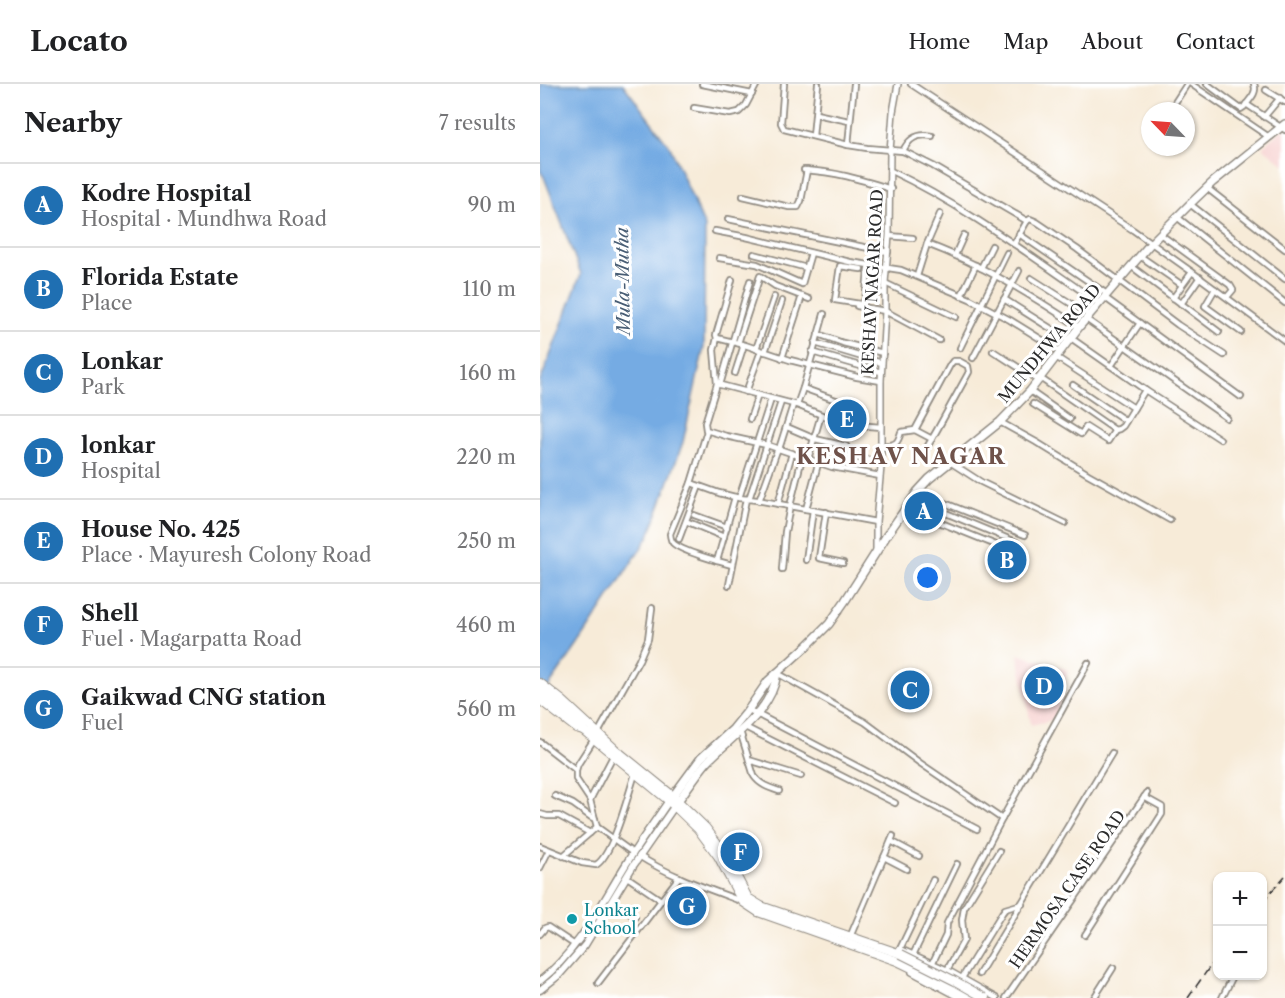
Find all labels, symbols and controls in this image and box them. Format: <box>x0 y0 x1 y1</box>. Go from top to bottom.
text: Locato <box>30 24 128 58</box>
text: Home <box>909 29 970 54</box>
text: Map <box>1003 29 1048 54</box>
text: About <box>1081 29 1143 54</box>
text: Contact <box>1176 29 1255 54</box>
north arrow <box>1141 102 1195 156</box>
text: Nearby <box>24 107 122 139</box>
text: 7 results <box>439 111 516 135</box>
text: Kodre Hospital <box>81 180 252 207</box>
street label: KESHAV NAGAR ROAD <box>857 189 887 375</box>
text: A <box>36 193 51 217</box>
text: 90 m <box>468 193 516 217</box>
text: Hospital · Mundhwa Road <box>81 207 327 231</box>
water label: Mula-Mutha <box>611 227 635 337</box>
text: Florida Estate <box>81 264 238 291</box>
text: B <box>36 277 51 301</box>
text: 110 m <box>463 277 516 301</box>
street label: MUNDHWA ROAD <box>993 279 1105 407</box>
text: Place <box>81 291 132 315</box>
text: Lonkar <box>81 348 163 375</box>
text: C <box>35 361 52 385</box>
text: 160 m <box>459 361 516 385</box>
text: Park <box>81 375 124 399</box>
pin: E <box>828 396 866 442</box>
text: lonkar <box>81 432 156 459</box>
district label: KESHAV NAGAR <box>796 443 1006 470</box>
text: D <box>35 445 52 469</box>
text: 220 m <box>456 445 516 469</box>
text: Hospital <box>81 459 161 483</box>
pin: A <box>904 488 944 534</box>
text: House No. 425 <box>81 516 240 543</box>
text: E <box>36 529 51 553</box>
text: 250 m <box>457 529 516 553</box>
pin: B <box>988 538 1026 582</box>
text: Place · Mayuresh Colony Road <box>81 543 371 567</box>
your location <box>913 563 942 592</box>
text: Shell <box>81 600 139 627</box>
text: F <box>37 613 50 637</box>
text: 460 m <box>456 613 516 637</box>
text: Fuel · Magarpatta Road <box>81 627 302 651</box>
pin: D <box>1024 664 1064 708</box>
pin: C <box>890 668 929 712</box>
text: Gaikwad CNG station <box>81 684 326 711</box>
text: G <box>35 697 52 721</box>
text: 560 m <box>457 697 516 721</box>
text: Fuel <box>81 711 123 735</box>
street label: HERMOSA CASE ROAD <box>1005 806 1129 972</box>
pin: F <box>720 830 760 874</box>
map controls <box>1213 872 1267 980</box>
button: + <box>1213 872 1267 926</box>
pin: G <box>668 884 706 928</box>
place label: Lonkar School <box>584 900 639 938</box>
marker: Lonkar School <box>565 912 579 926</box>
button: − <box>1213 926 1267 980</box>

